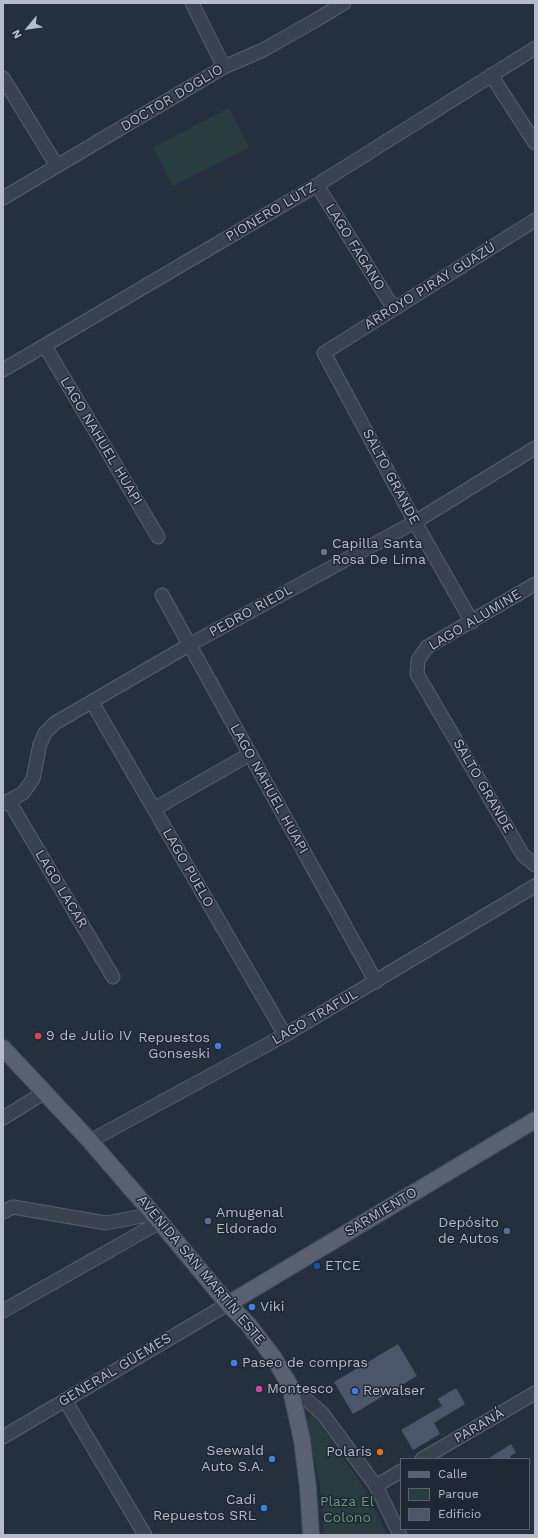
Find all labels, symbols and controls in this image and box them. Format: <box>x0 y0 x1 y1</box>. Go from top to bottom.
north arrow <box>8 8 48 48</box>
text: N <box>9 27 25 41</box>
street label: DOCTOR DOGLIO <box>118 61 226 135</box>
street label: PIONERO LUTZ <box>223 178 319 246</box>
street label: LAGO FAGANO <box>322 200 388 294</box>
street label: ARROYO PIRAY GUAZÚ <box>361 239 499 333</box>
street label: LAGO NAHUEL HUAPI <box>56 374 146 508</box>
street label: SALTO GRANDE <box>359 426 423 528</box>
place label: Capilla Santa Rosa De Lima <box>332 536 426 568</box>
marker: Capilla Santa Rosa De Lima <box>319 547 329 557</box>
street label: PEDRO RIEDL <box>206 581 296 641</box>
street label: LAGO ALUMINE <box>426 586 524 654</box>
street label: LAGO NAHUEL HUAPI <box>226 721 312 857</box>
street label: SALTO GRANDE <box>449 736 517 836</box>
street label: LAGO PUELO <box>159 825 217 911</box>
street label: LAGO LACAR <box>31 847 91 931</box>
street label: LAGO TRAFUL <box>269 986 361 1048</box>
place label: 9 de Julio IV <box>46 1028 132 1044</box>
place label: Repuestos Gonseski <box>138 1030 210 1062</box>
marker: 9 de Julio IV <box>33 1031 43 1041</box>
marker: Repuestos Gonseski <box>213 1041 223 1051</box>
street label: SARMIENTO <box>342 1184 420 1240</box>
street label: AVENIDA SAN MARTÍN ESTE <box>133 1192 269 1348</box>
place label: Amugenal Eldorado <box>216 1205 284 1238</box>
place label: Depósito de Autos <box>438 1215 499 1248</box>
marker: Amugenal Eldorado <box>203 1216 213 1226</box>
marker: Depósito de Autos <box>502 1226 512 1236</box>
place label: ETCE <box>325 1258 361 1274</box>
marker: ETCE <box>312 1261 322 1271</box>
place label: Viki <box>260 1299 284 1315</box>
marker: Viki <box>247 1302 257 1312</box>
street label: GENERAL GÜEMES <box>55 1330 175 1410</box>
place label: Paseo de compras <box>242 1355 368 1371</box>
marker: Paseo de compras <box>229 1358 239 1368</box>
place label: Montesco <box>267 1381 333 1397</box>
place label: Rewalser <box>363 1383 425 1399</box>
marker: Montesco <box>254 1384 264 1394</box>
marker: Rewalser <box>350 1386 360 1396</box>
street label: PARANÁ <box>451 1405 507 1447</box>
place label: Seewald Auto S.A. <box>201 1443 264 1476</box>
place label: Polaris <box>326 1444 372 1460</box>
marker: Polaris <box>375 1447 385 1457</box>
marker: Seewald Auto S.A. <box>267 1454 277 1464</box>
legend <box>400 1458 530 1530</box>
text: Calle <box>438 1467 467 1481</box>
text: Parque <box>438 1487 479 1501</box>
place label: Cadi Repuestos SRL <box>153 1492 256 1524</box>
park label: Plaza El Colono <box>320 1494 374 1526</box>
marker: Cadi Repuestos SRL <box>259 1503 269 1513</box>
text: Edificio <box>438 1507 481 1521</box>

